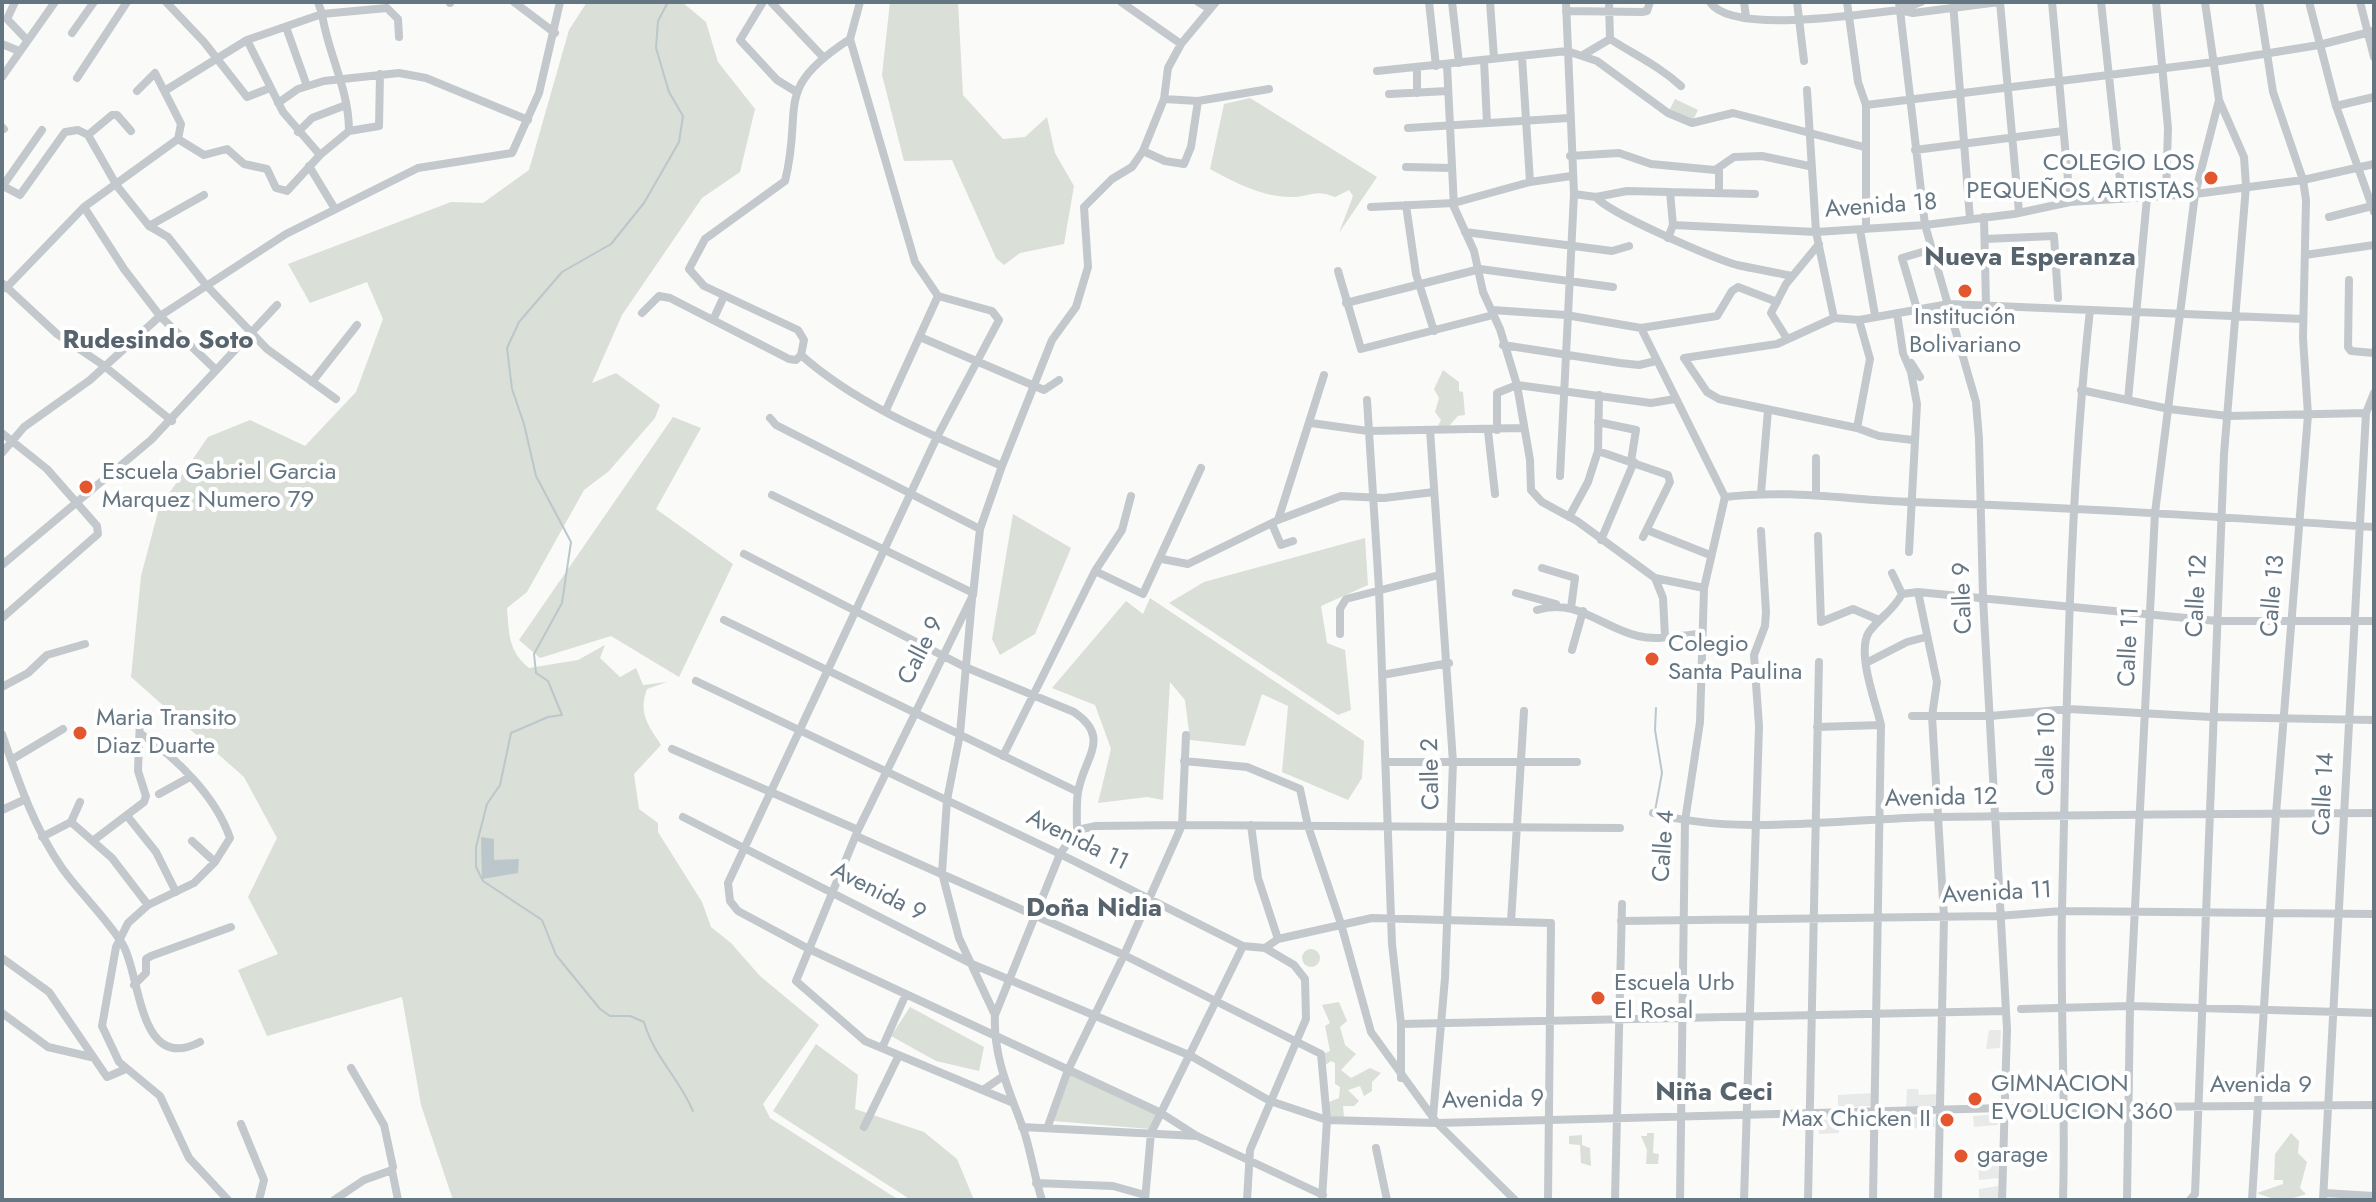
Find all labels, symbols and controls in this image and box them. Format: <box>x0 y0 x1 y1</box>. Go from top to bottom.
place label: COLEGIO LOS PEQUEÑOS ARTISTAS <box>1966 150 2195 206</box>
marker: COLEGIO LOS PEQUEÑOS ARTISTAS <box>2202 169 2220 187</box>
street label: Avenida 18 <box>1824 189 1938 225</box>
district label: Nueva Esperanza <box>1924 243 2136 275</box>
marker: Institución Bolivariano <box>1956 282 1974 300</box>
place label: Institución Bolivariano <box>1909 304 2021 360</box>
district label: Rudesindo Soto <box>62 326 254 358</box>
place label: Escuela Gabriel Garcia Marquez Numero 79 <box>102 459 336 515</box>
marker: Escuela Gabriel Garcia Marquez Numero 79 <box>77 478 95 496</box>
street label: Calle 12 <box>2181 554 2215 638</box>
street label: Calle 13 <box>2256 554 2292 638</box>
street label: Calle 9 <box>1948 561 1980 635</box>
street label: Calle 11 <box>2114 606 2146 688</box>
street label: Calle 9 <box>893 612 951 690</box>
place label: Colegio Santa Paulina <box>1668 631 1802 687</box>
marker: Colegio Santa Paulina <box>1643 650 1661 668</box>
place label: Maria Transito Diaz Duarte <box>96 705 237 761</box>
street label: Calle 10 <box>2033 712 2063 796</box>
marker: Maria Transito Diaz Duarte <box>71 724 89 742</box>
street label: Calle 2 <box>1417 738 1447 810</box>
street label: Calle 14 <box>2308 752 2342 836</box>
street label: Avenida 12 <box>1884 784 1998 814</box>
street label: Avenida 11 <box>1021 804 1133 878</box>
street label: Calle 4 <box>1648 809 1682 883</box>
street label: Avenida 9 <box>826 857 930 929</box>
street label: Avenida 11 <box>1941 877 2053 911</box>
district label: Doña Nidia <box>1026 894 1162 926</box>
place label: Escuela Urb El Rosal <box>1614 970 1735 1026</box>
marker: Escuela Urb El Rosal <box>1589 989 1607 1007</box>
place label: GIMNACION EVOLUCION 360 <box>1991 1071 2173 1127</box>
street label: Avenida 9 <box>2210 1072 2312 1100</box>
district label: Niña Ceci <box>1655 1078 1773 1110</box>
street label: Avenida 9 <box>1442 1086 1544 1116</box>
marker: GIMNACION EVOLUCION 360 <box>1966 1090 1984 1108</box>
place label: Max Chicken II <box>1782 1106 1931 1134</box>
marker: Max Chicken II <box>1938 1111 1956 1129</box>
place label: garage <box>1977 1142 2048 1170</box>
marker: garage <box>1952 1147 1970 1165</box>

